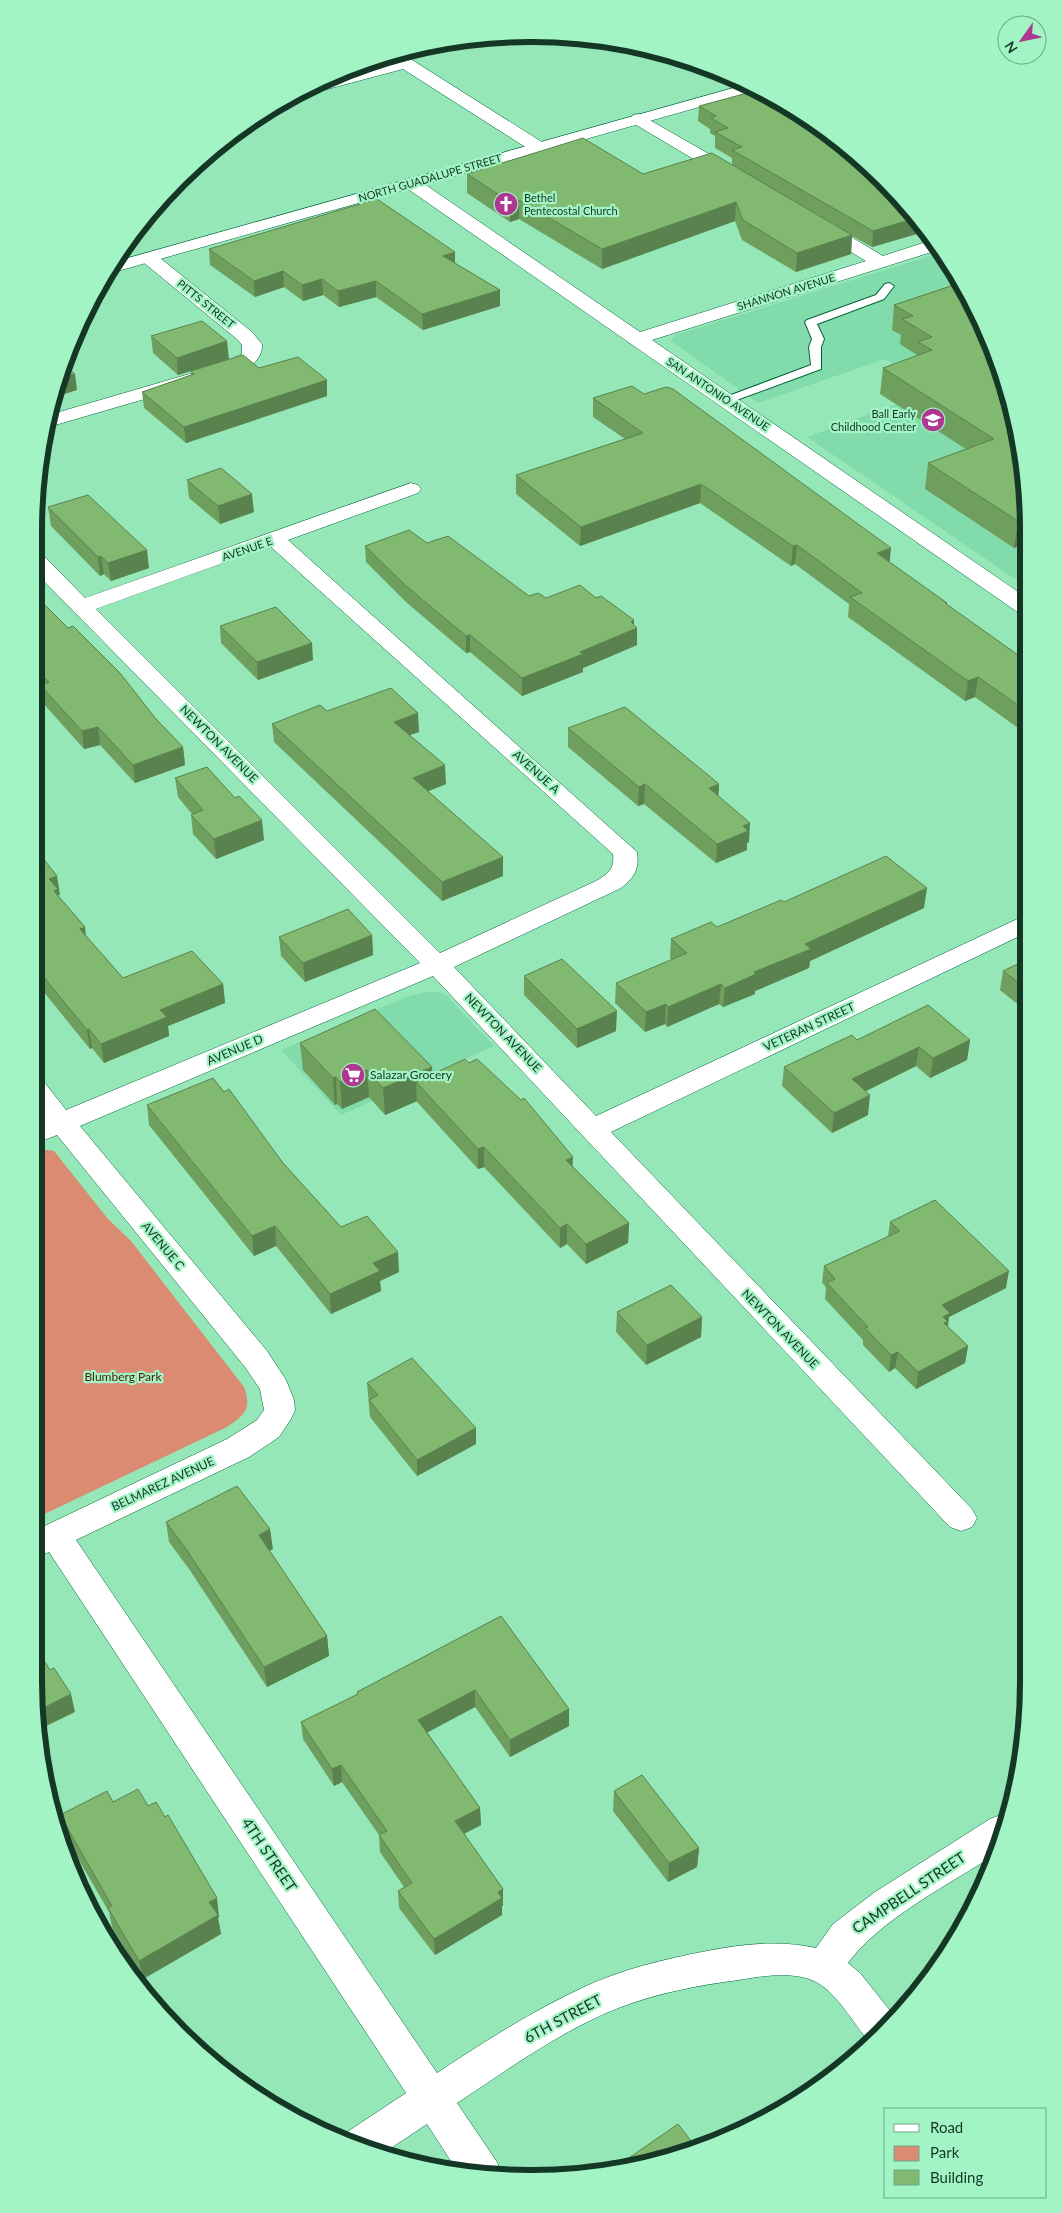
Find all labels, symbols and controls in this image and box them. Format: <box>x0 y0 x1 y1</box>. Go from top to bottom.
north arrow <box>997 15 1047 65</box>
text: N <box>1001 38 1021 57</box>
street label: NORTH GUADALUPE STREET <box>357 151 503 204</box>
church icon: Bethel Pentecostal Church <box>493 191 519 217</box>
place label: Bethel Pentecostal Church <box>524 191 618 217</box>
street label: SHANNON AVENUE <box>735 270 836 313</box>
street label: PITTS STREET <box>175 277 238 331</box>
street label: SAN ANTONIO AVENUE <box>664 354 772 433</box>
place label: Ball Early Childhood Center <box>831 407 916 433</box>
school or university icon: Ball Early Childhood Center <box>920 407 946 433</box>
street label: AVENUE E <box>220 534 274 563</box>
street label: NEWTON AVENUE <box>177 702 262 786</box>
street label: AVENUE A <box>510 747 564 797</box>
street label: NEWTON AVENUE <box>462 990 545 1075</box>
street label: VETERAN STREET <box>761 999 857 1054</box>
street label: AVENUE D <box>204 1031 265 1068</box>
supermarket icon: Salazar Grocery <box>340 1062 366 1088</box>
place label: Salazar Grocery <box>370 1067 453 1082</box>
street label: AVENUE C <box>139 1218 188 1273</box>
street label: NEWTON AVENUE <box>739 1286 822 1371</box>
park label: Blumberg Park <box>84 1369 162 1384</box>
street label: BELMAREZ AVENUE <box>109 1453 217 1514</box>
street label: 4TH STREET <box>238 1814 301 1895</box>
street label: CAMPBELL STREET <box>848 1847 969 1937</box>
street label: 6TH STREET <box>521 1990 605 2046</box>
legend <box>884 2108 1047 2198</box>
text: Road <box>930 2118 963 2136</box>
text: Park <box>930 2143 960 2161</box>
text: Building <box>930 2168 983 2186</box>

